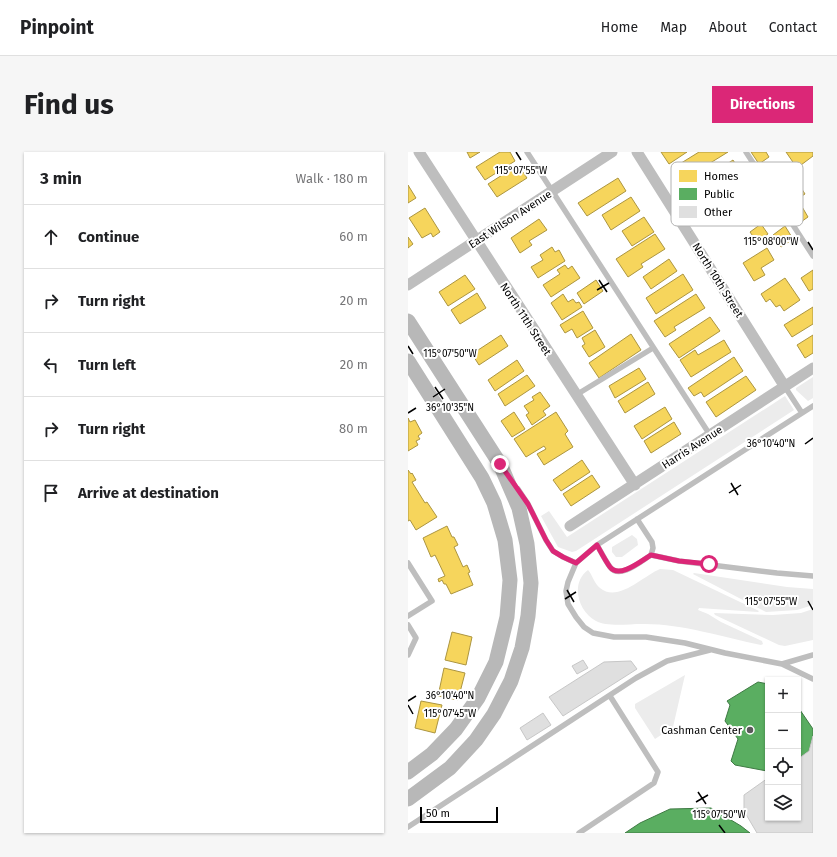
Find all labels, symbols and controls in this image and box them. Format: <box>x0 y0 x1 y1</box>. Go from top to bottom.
text: Pinpoint <box>20 16 94 39</box>
text: Home <box>601 19 638 36</box>
text: Map <box>660 19 687 36</box>
text: About <box>709 19 747 36</box>
text: Contact <box>769 19 817 36</box>
button: Directions <box>712 86 813 123</box>
text: Find us <box>24 88 114 121</box>
legend <box>671 162 803 226</box>
text: 115°07'55"W <box>495 165 548 177</box>
text: 3 min <box>40 168 82 189</box>
text: Homes <box>704 170 738 183</box>
text: Walk · 180 m <box>296 171 368 186</box>
street label: East Wilson Avenue <box>466 188 554 251</box>
text: Public <box>704 188 735 201</box>
text: Other <box>704 206 733 219</box>
icon: ahead <box>40 226 62 248</box>
text: Continue <box>78 228 139 246</box>
text: 60 m <box>339 229 368 244</box>
text: 115°08'00"W <box>744 236 799 248</box>
street label: North 10th Street <box>689 241 746 320</box>
street label: North 11th Street <box>497 280 554 358</box>
icon: right <box>40 290 62 312</box>
text: Turn right <box>78 292 145 310</box>
text: 20 m <box>340 293 368 308</box>
text: 115°07'50"W <box>423 348 477 360</box>
icon: left <box>40 354 62 376</box>
text: Turn left <box>78 356 136 374</box>
text: 20 m <box>340 357 368 372</box>
text: 36°10'35"N <box>426 402 474 414</box>
icon: right <box>40 418 62 440</box>
text: Turn right <box>78 420 145 438</box>
text: 80 m <box>339 421 368 436</box>
street label: Harris Avenue <box>660 423 725 472</box>
text: 36°10'40"N <box>747 438 795 450</box>
route end <box>491 455 509 473</box>
icon: arrive <box>40 482 62 504</box>
text: Arrive at destination <box>78 484 219 502</box>
route start <box>700 555 718 573</box>
text: 115°07'55"W <box>745 596 798 608</box>
map controls <box>765 677 801 821</box>
button: + <box>765 677 801 713</box>
text: 36°10'40"N <box>426 690 474 702</box>
text: 115°07'45"W <box>424 708 477 720</box>
button: − <box>765 713 801 749</box>
place label: Cashman Center <box>661 724 743 737</box>
marker: Cashman Center <box>745 725 755 735</box>
button: locate <box>765 749 801 785</box>
button: layers <box>765 785 801 821</box>
scale bar <box>420 805 498 824</box>
text: 50 m <box>426 807 450 820</box>
text: 115°07'50"W <box>692 809 746 821</box>

